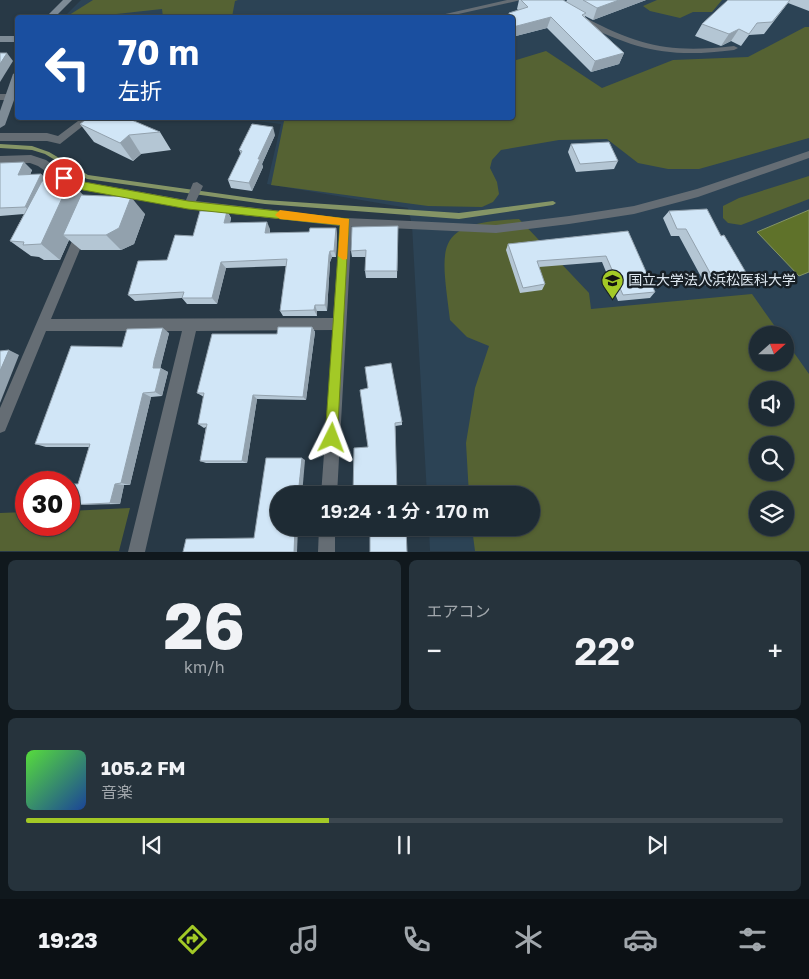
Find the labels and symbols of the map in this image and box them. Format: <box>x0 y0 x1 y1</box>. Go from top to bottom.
pin <box>43 157 85 199</box>
school or university icon: 国立大学法人浜松医科大学 <box>600 268 624 299</box>
place label: 国立大学法人浜松医科大学 <box>628 271 796 288</box>
north arrow <box>749 326 794 371</box>
position arrow <box>305 411 357 463</box>
speed limit sign: 30 <box>15 471 80 536</box>

